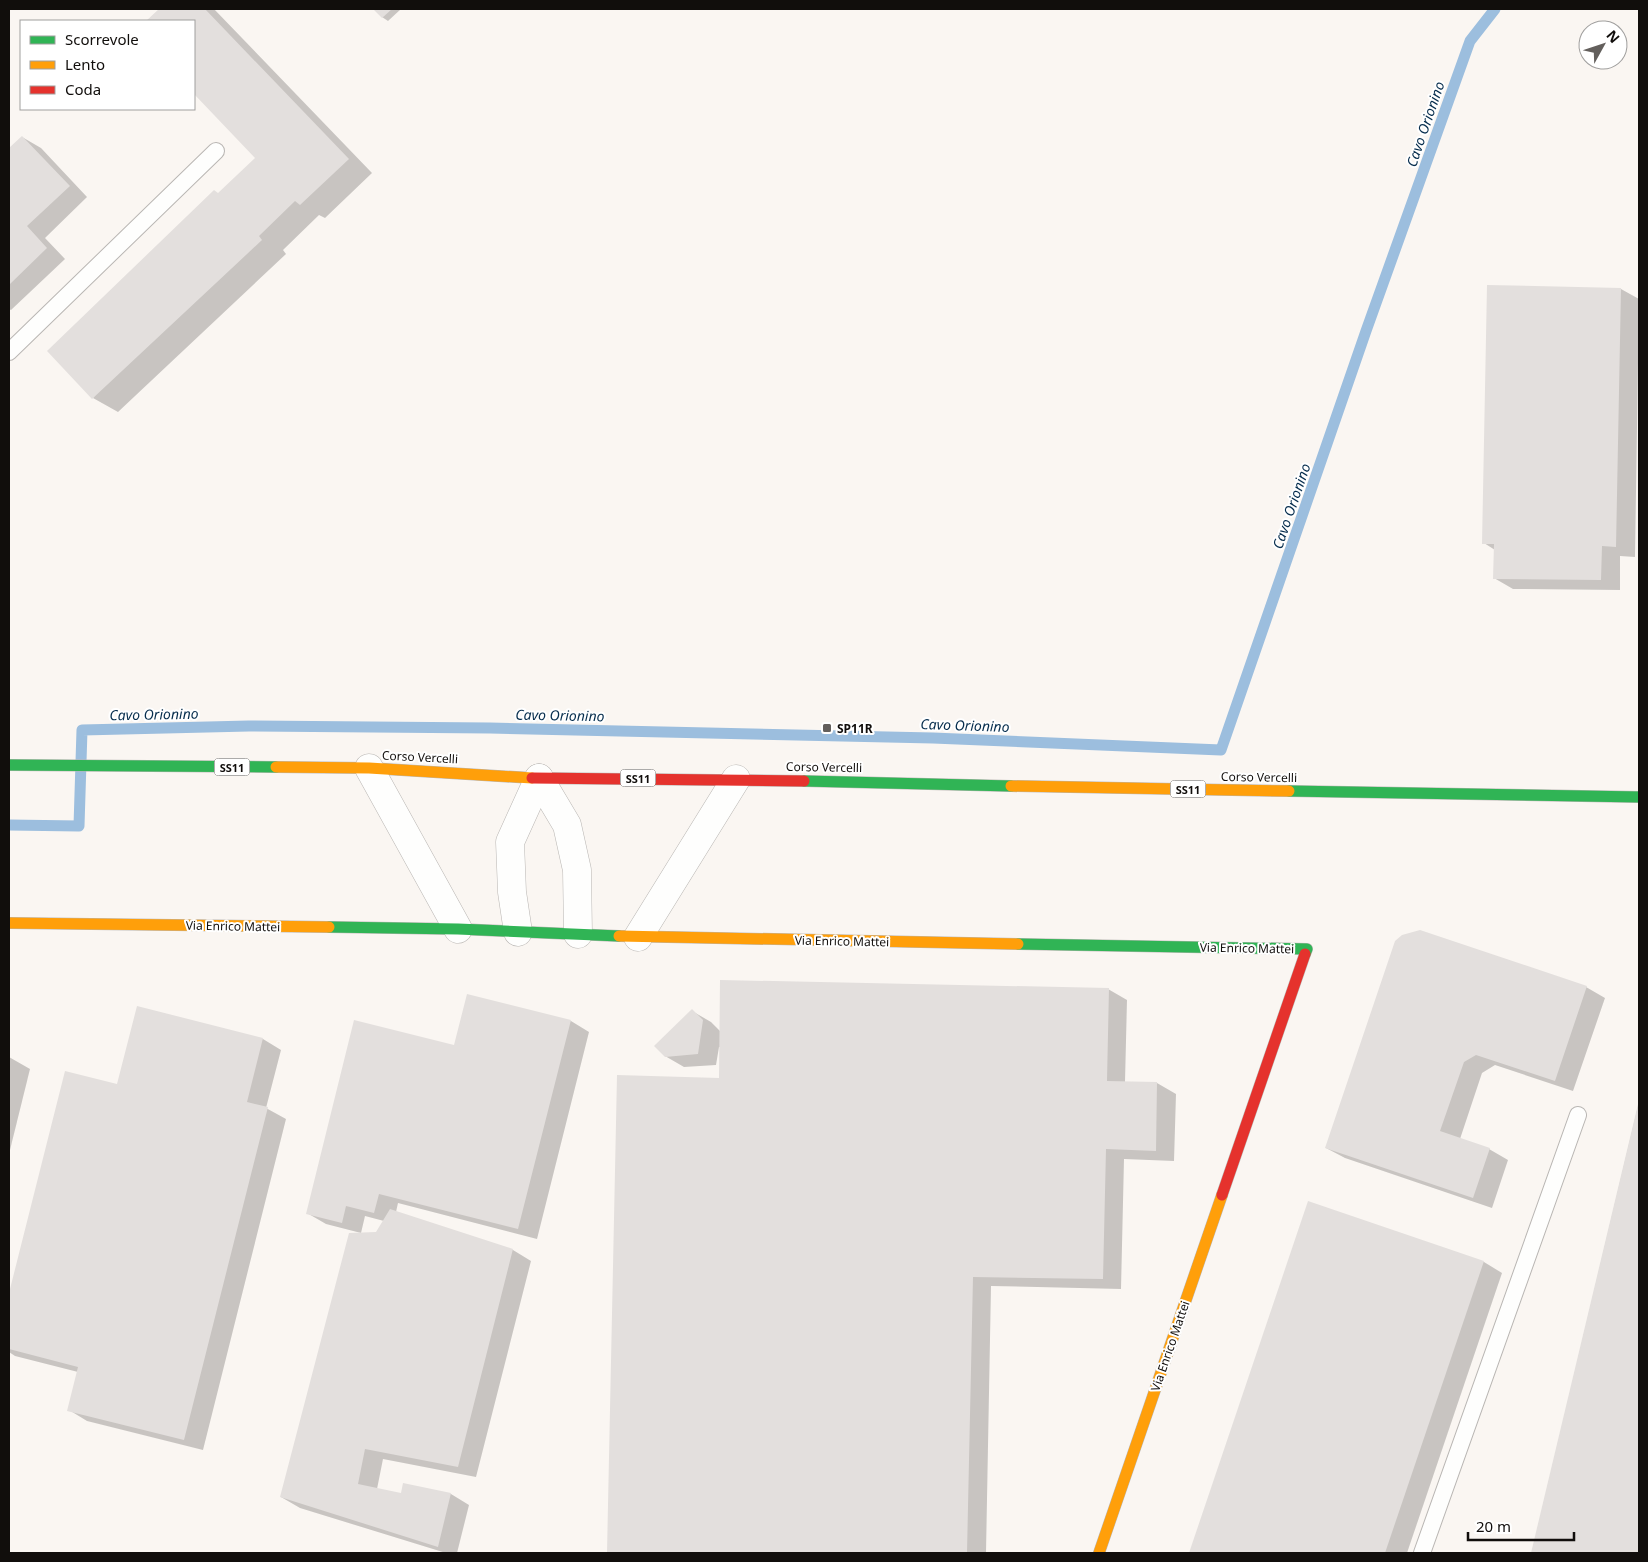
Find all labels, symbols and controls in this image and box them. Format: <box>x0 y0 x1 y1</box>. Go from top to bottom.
legend <box>20 20 195 110</box>
north arrow <box>1578 20 1628 70</box>
text: N <box>1602 26 1624 47</box>
text: Scorrevole <box>65 29 139 49</box>
text: Lento <box>65 54 105 74</box>
text: Coda <box>65 79 101 99</box>
water label: Cavo Orionino <box>1402 79 1449 169</box>
water label: Cavo Orionino <box>1268 461 1315 551</box>
water label: Cavo Orionino <box>109 704 199 724</box>
water label: Cavo Orionino <box>515 705 605 725</box>
water label: Cavo Orionino <box>920 714 1010 736</box>
place label: SP11R <box>837 720 873 737</box>
marker: SP11R <box>821 722 833 734</box>
street label: Corso Vercelli <box>382 747 458 767</box>
street label: Corso Vercelli <box>786 758 862 776</box>
road number: SS11 <box>214 759 250 776</box>
street label: Corso Vercelli <box>1221 768 1297 786</box>
road number: SS11 <box>620 770 656 786</box>
road number: SS11 <box>1170 781 1206 798</box>
street label: Via Enrico Mattei <box>186 917 280 935</box>
street label: Via Enrico Mattei <box>795 932 889 950</box>
street label: Via Enrico Mattei <box>1200 939 1294 957</box>
street label: Via Enrico Mattei <box>1147 1299 1193 1393</box>
scale bar <box>1468 1510 1574 1542</box>
text: 20 m <box>1476 1516 1511 1536</box>

